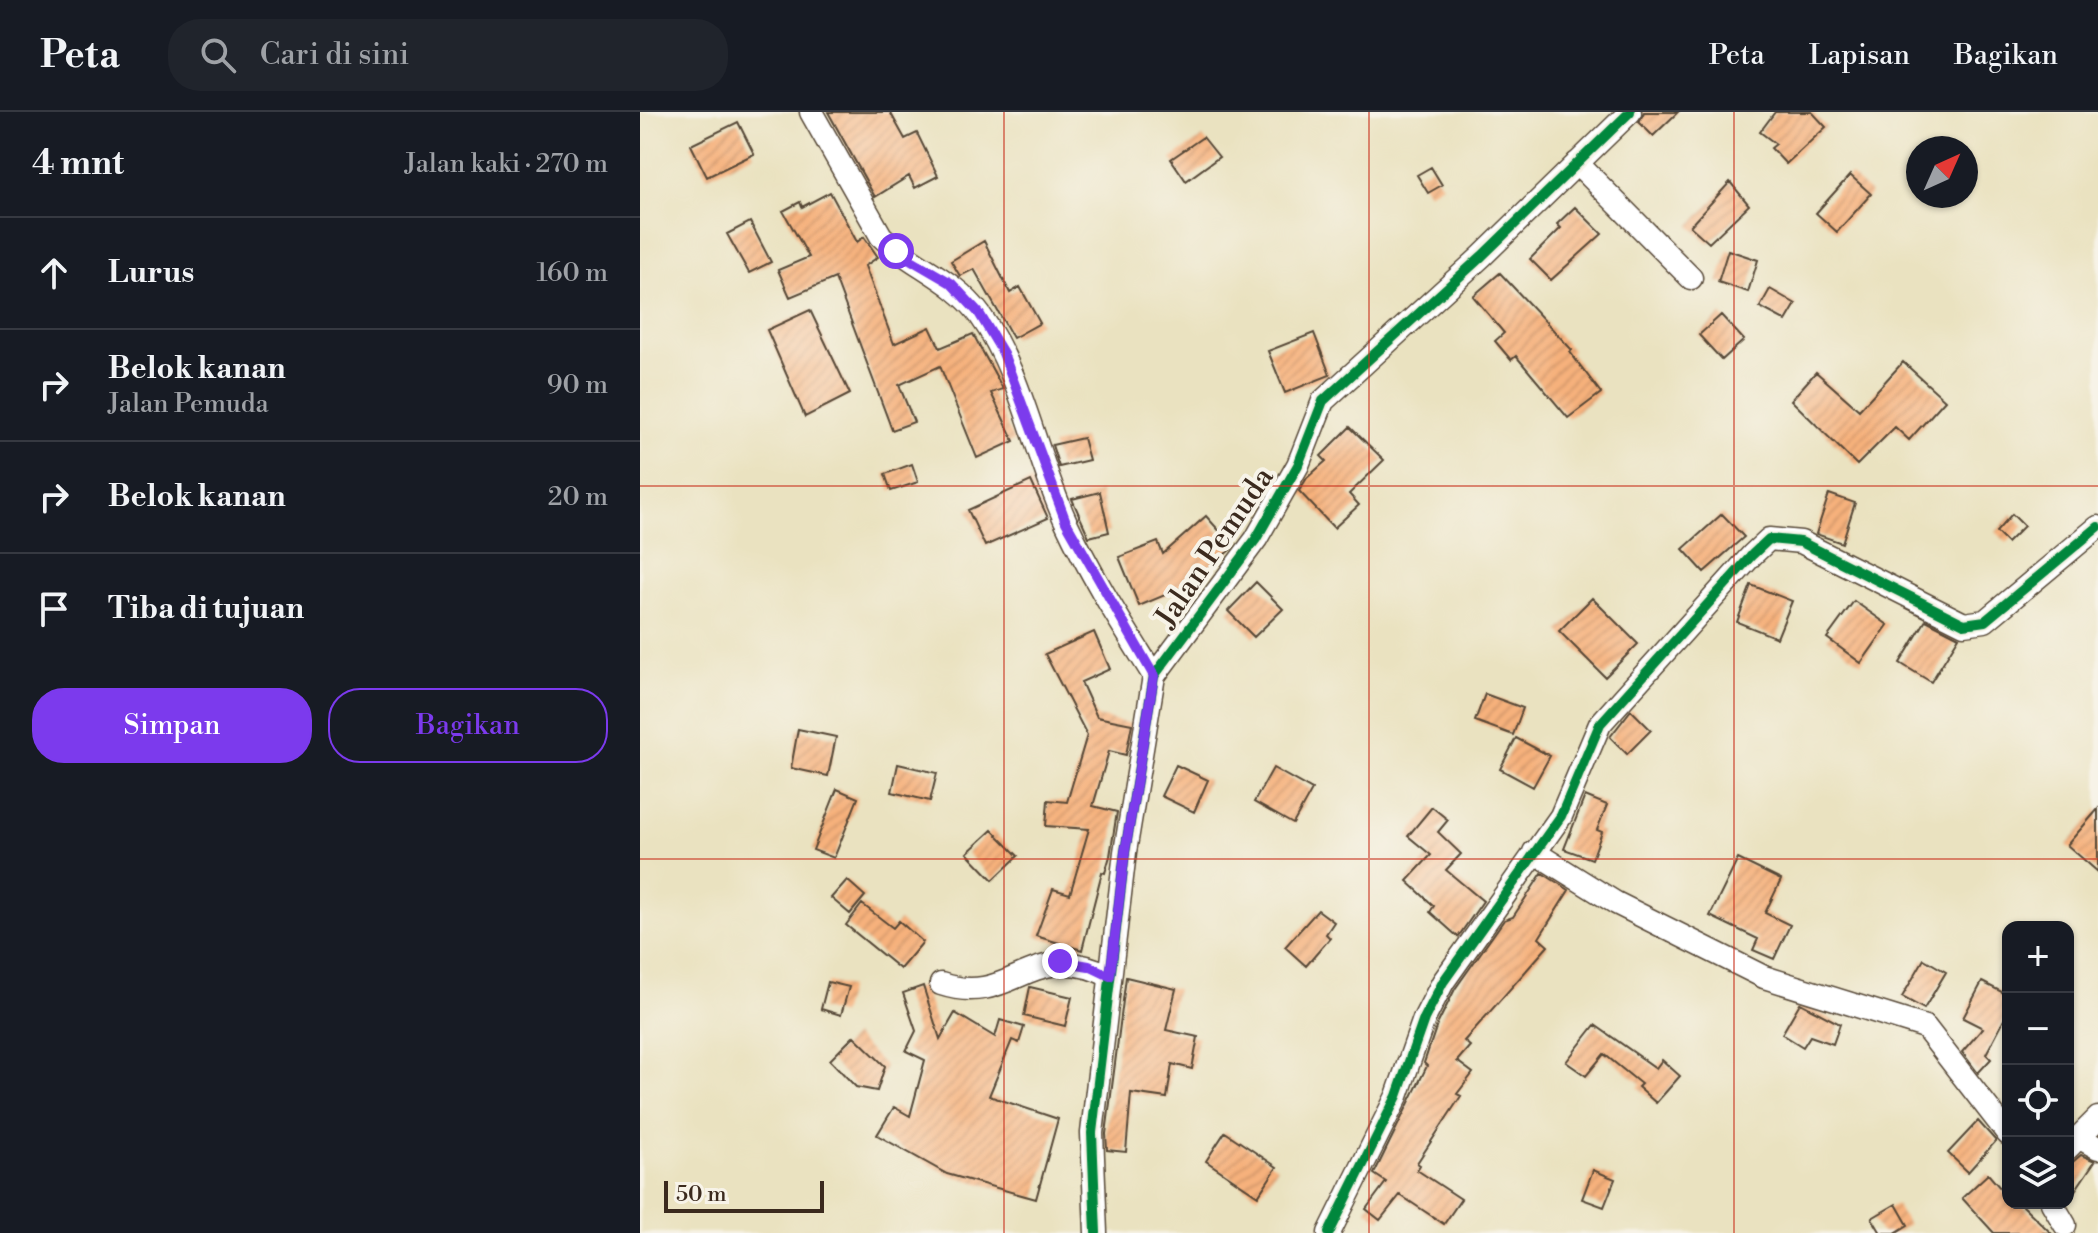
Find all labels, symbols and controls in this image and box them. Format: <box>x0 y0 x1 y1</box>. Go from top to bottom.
search box <box>168 19 728 91</box>
text: Peta <box>40 32 120 79</box>
icon: search <box>196 33 240 77</box>
text: Cari di sini <box>260 36 409 74</box>
text: Peta <box>1709 38 1765 73</box>
text: Lapisan <box>1809 38 1910 73</box>
text: Bagikan <box>1954 38 2058 73</box>
north arrow <box>1906 136 1978 208</box>
text: 4 mnt <box>32 143 124 185</box>
text: Jalan kaki · 270 m <box>405 148 608 180</box>
route start <box>878 233 914 269</box>
icon: ahead <box>32 251 76 295</box>
text: Lurus <box>108 254 194 292</box>
text: 160 m <box>537 257 608 289</box>
text: Belok kanan <box>108 350 286 388</box>
icon: right <box>32 363 76 407</box>
text: 90 m <box>547 369 608 401</box>
text: Jalan Pemuda <box>108 388 269 420</box>
street label: Jalan Pemuda <box>1147 459 1283 636</box>
icon: right <box>32 475 76 519</box>
text: Belok kanan <box>108 478 286 516</box>
text: 20 m <box>548 481 608 513</box>
icon: arrive <box>32 587 76 631</box>
text: Tiba di tujuan <box>108 590 304 628</box>
button: Simpan <box>32 688 312 763</box>
button: Bagikan <box>328 688 608 763</box>
map controls <box>2002 921 2074 1209</box>
button: + <box>2002 921 2074 993</box>
route end <box>1042 943 1078 979</box>
button: − <box>2002 993 2074 1065</box>
button: locate <box>2002 1065 2074 1137</box>
button: layers <box>2002 1137 2074 1209</box>
scale bar <box>664 1177 824 1213</box>
text: 50 m <box>676 1181 727 1208</box>

